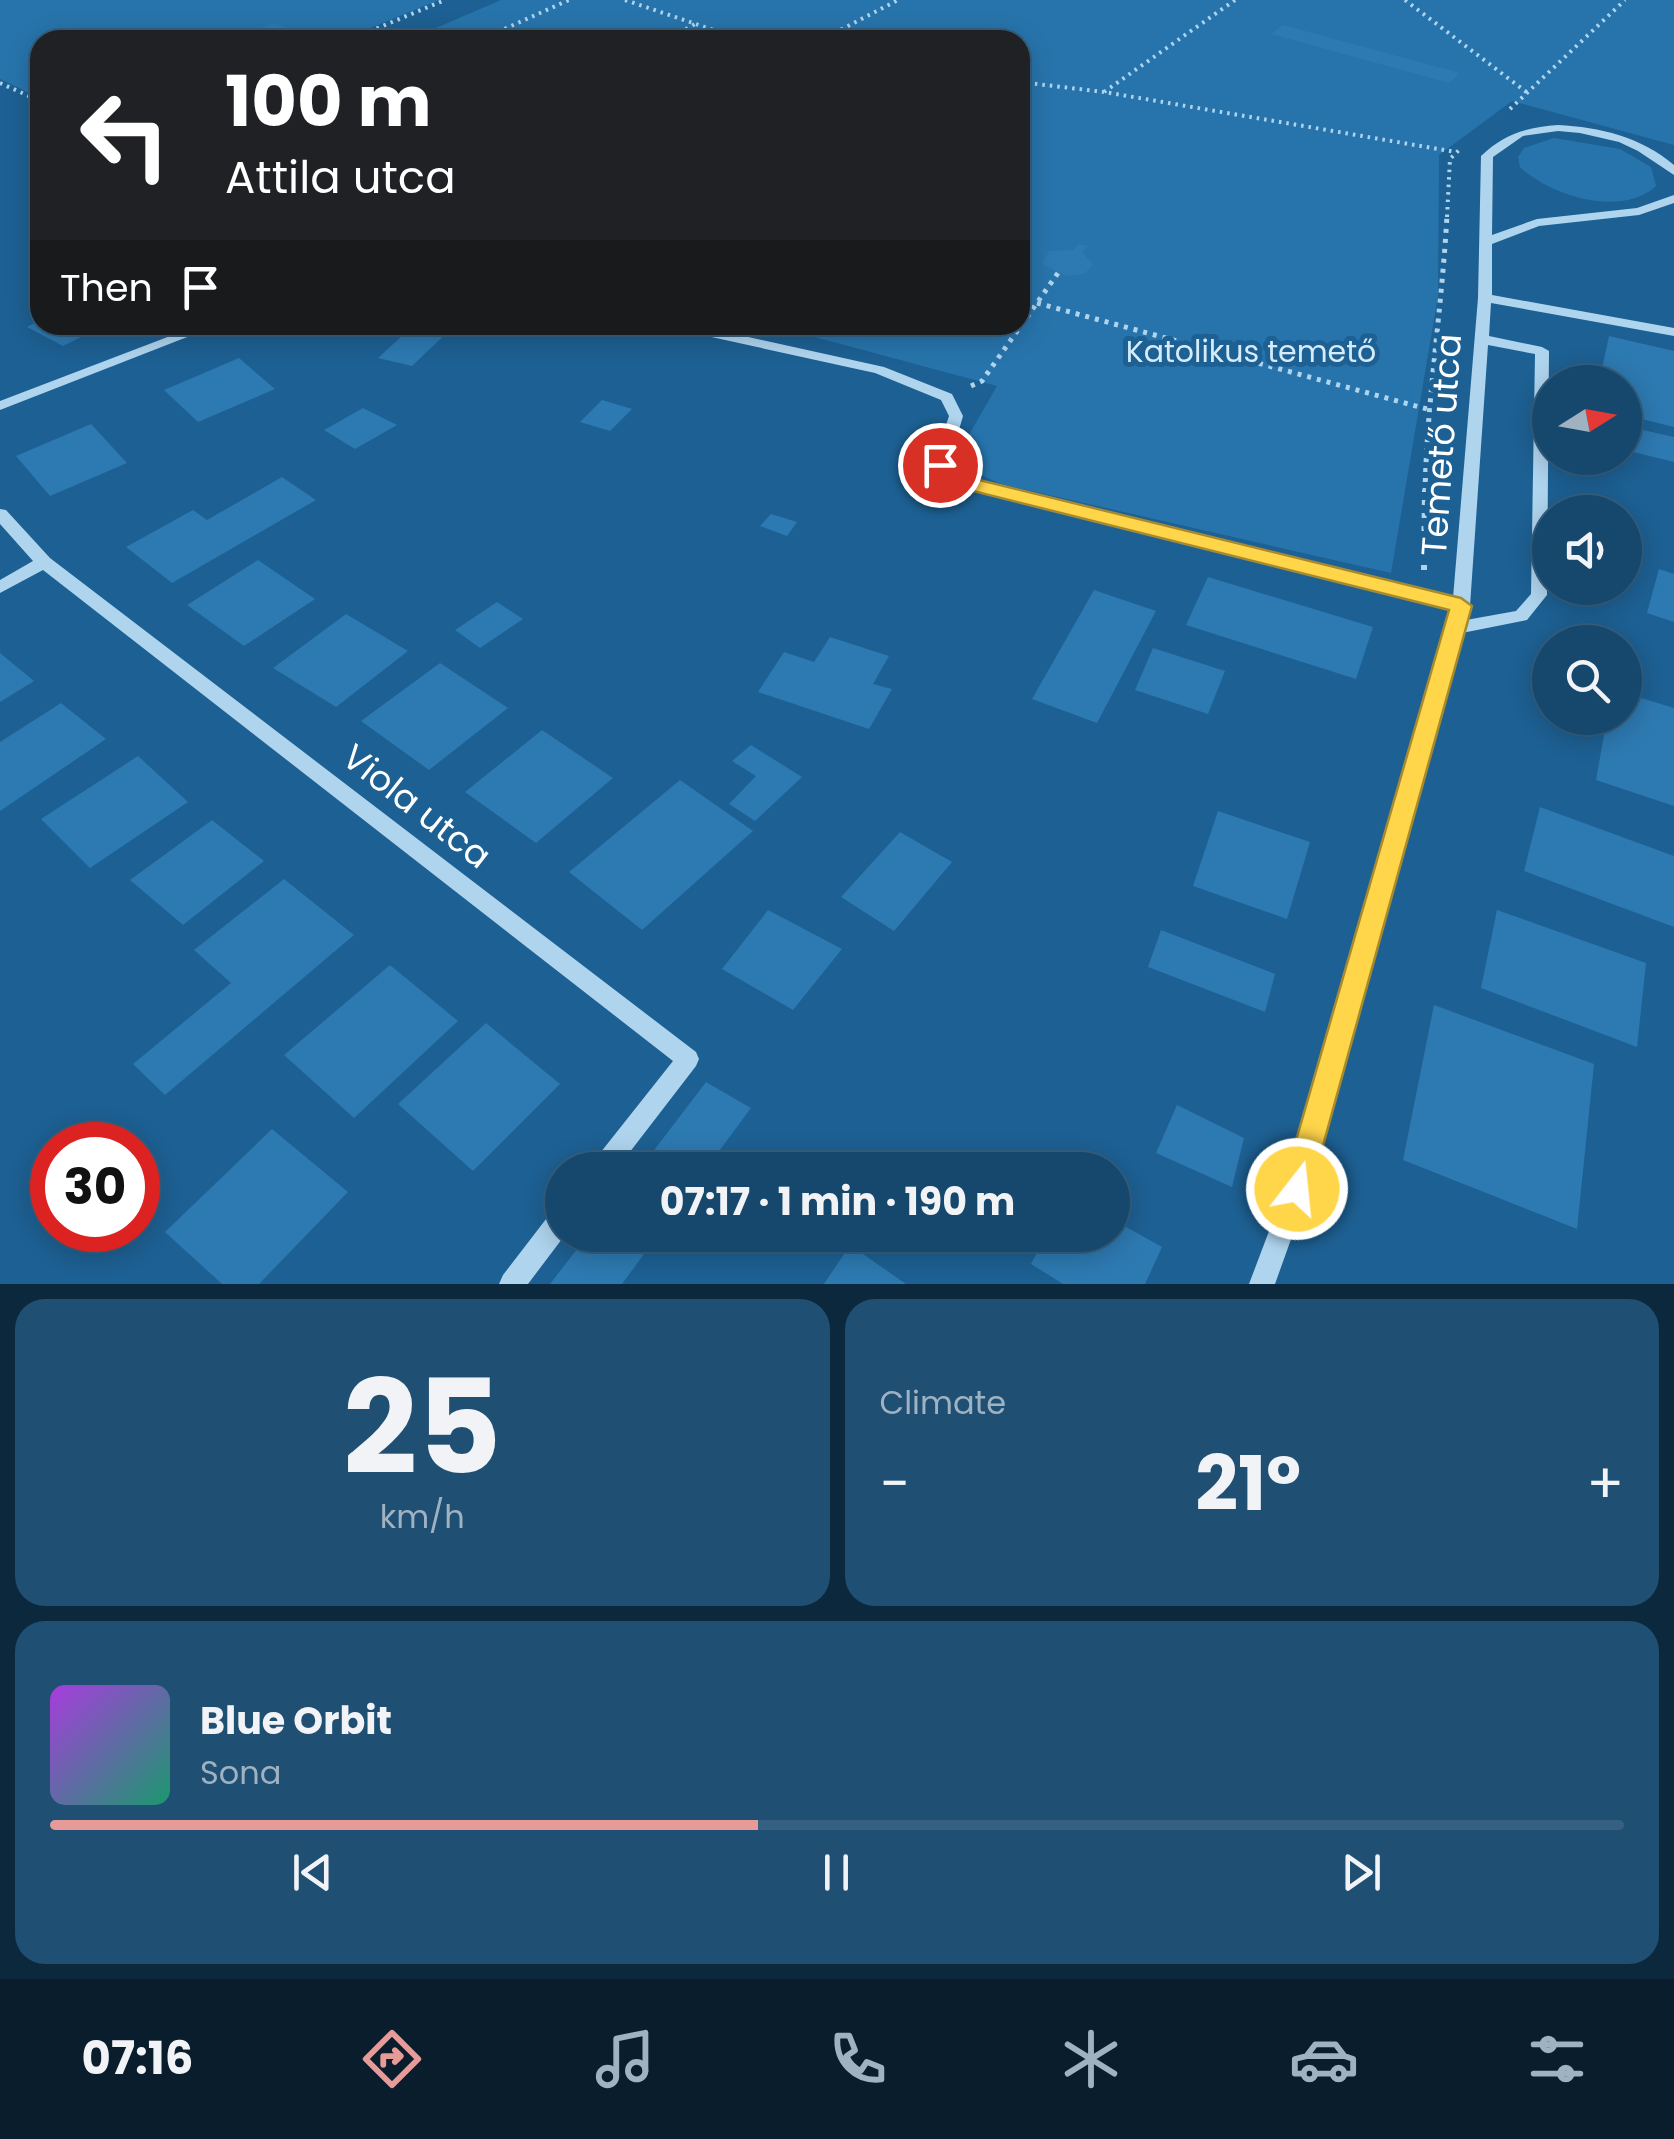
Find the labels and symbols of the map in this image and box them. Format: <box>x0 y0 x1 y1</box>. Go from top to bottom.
park label: Katolikus temető <box>1126 330 1376 373</box>
street label: Temető utca <box>1409 332 1473 558</box>
north arrow <box>1532 365 1642 475</box>
pin <box>898 423 983 508</box>
street label: Viola utca <box>332 732 502 880</box>
speed limit sign: 30 <box>30 1122 160 1252</box>
position arrow <box>1245 1137 1349 1241</box>

